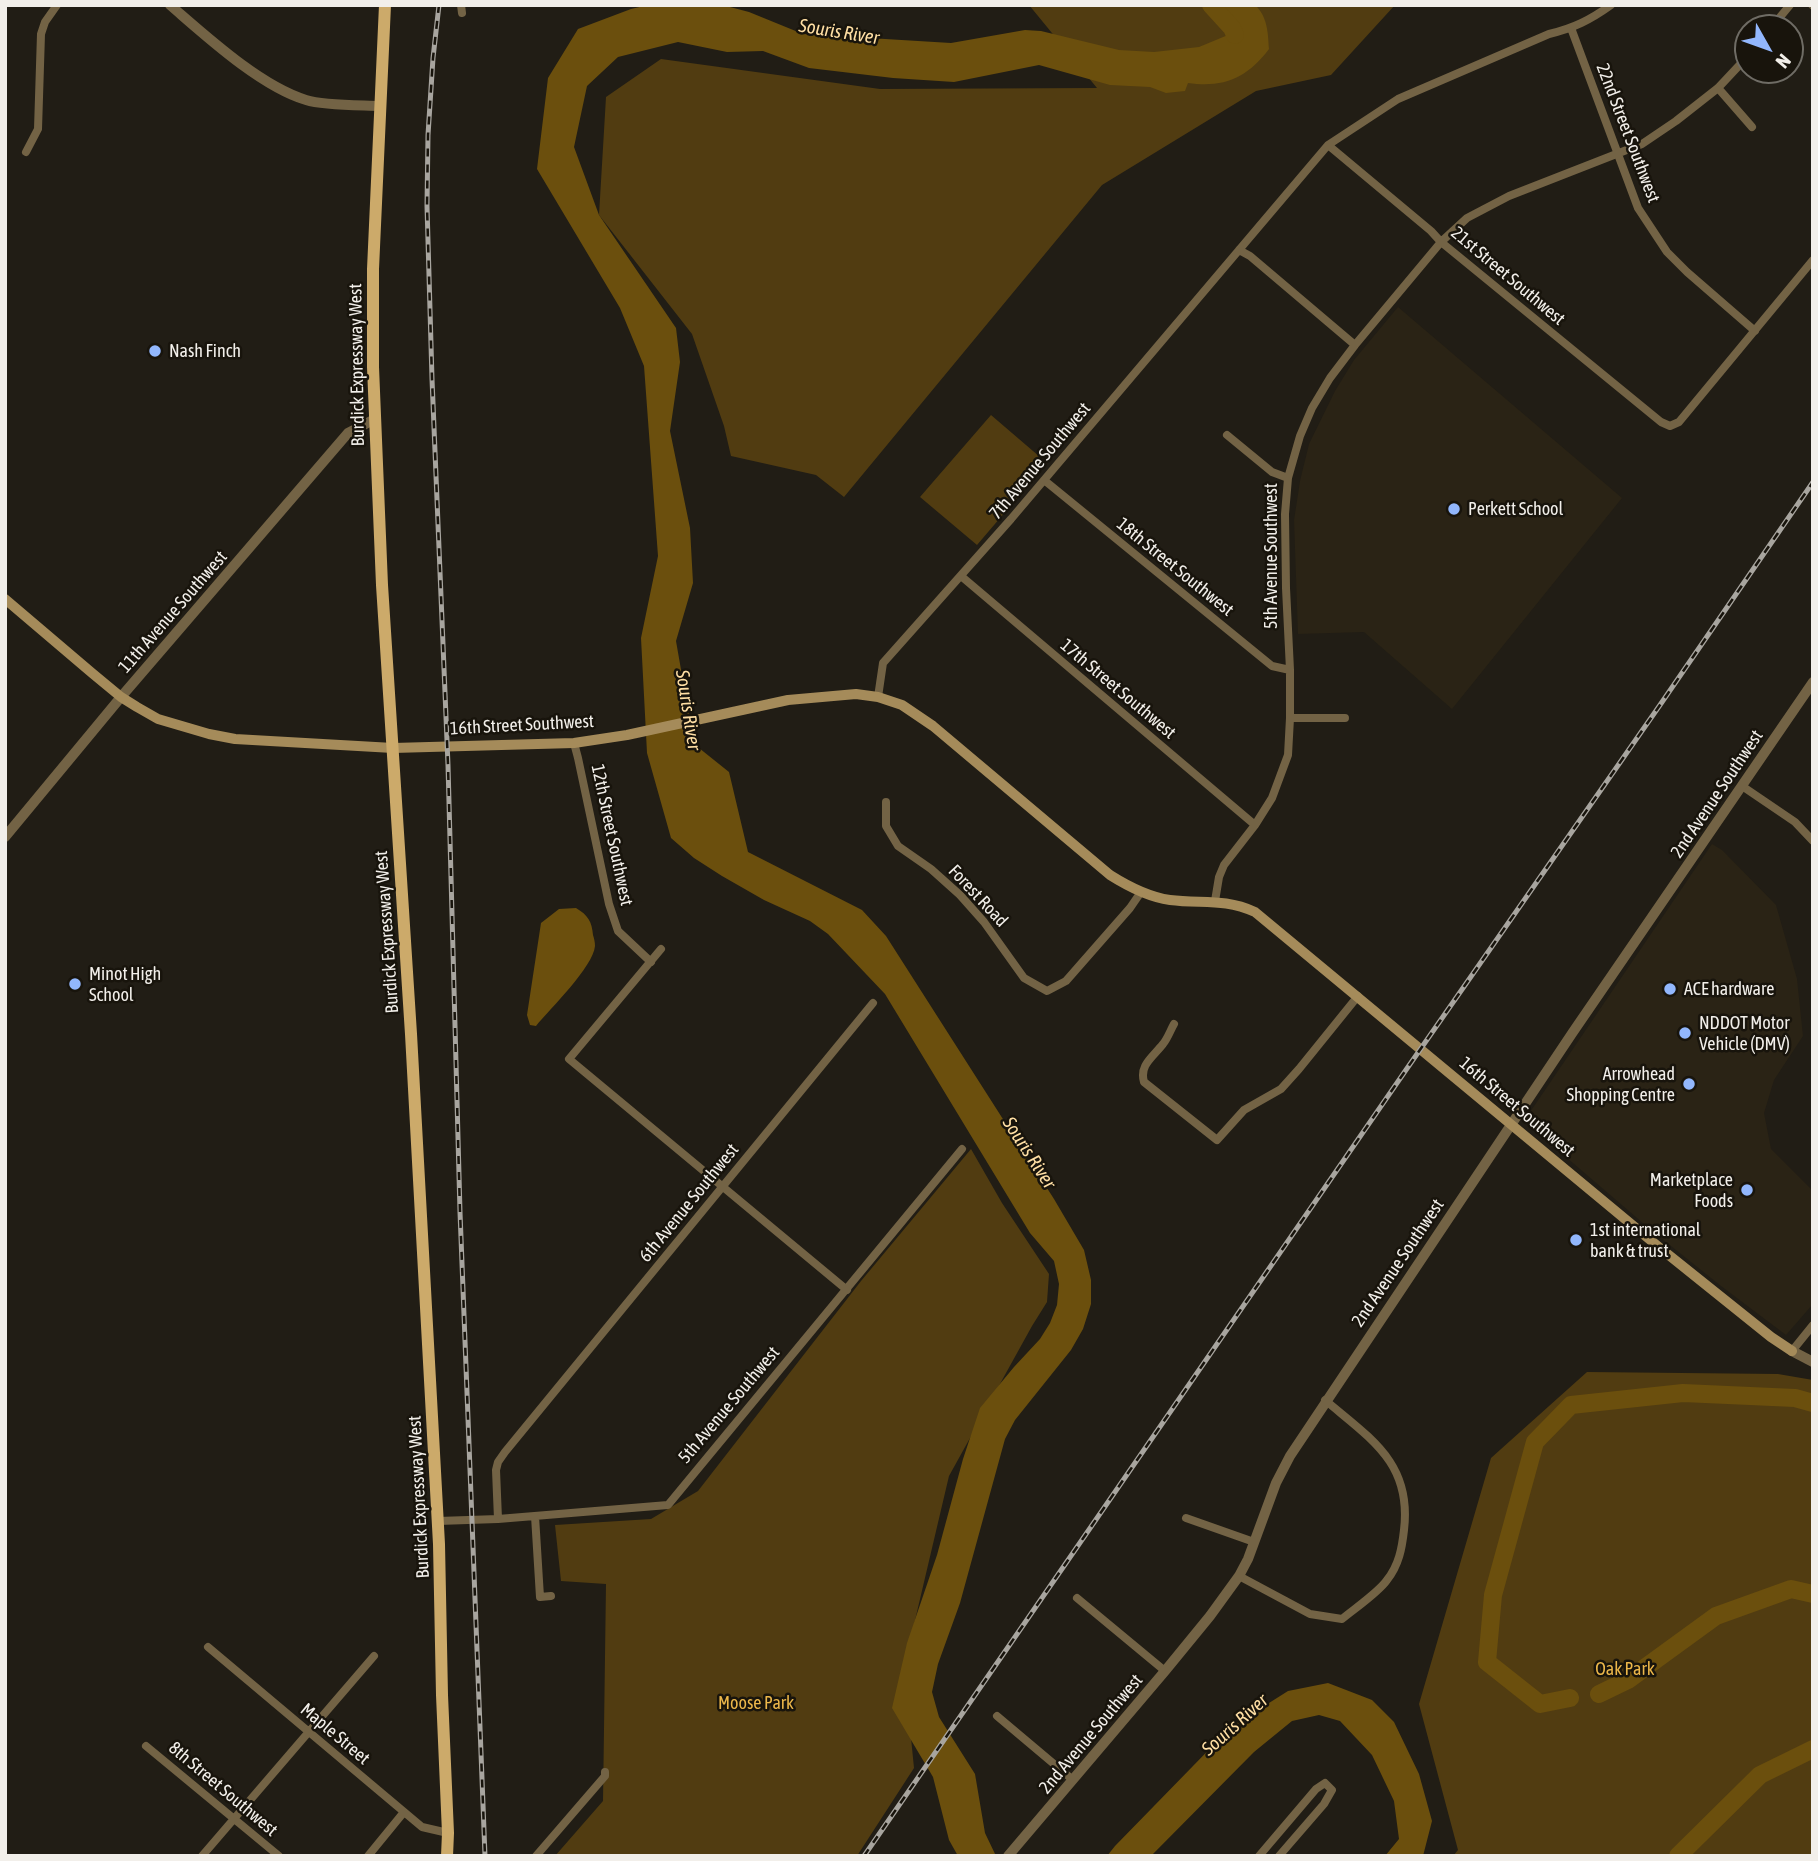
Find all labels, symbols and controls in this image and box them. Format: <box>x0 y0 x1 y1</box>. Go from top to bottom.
water label: Souris River <box>797 14 881 50</box>
north arrow <box>1734 14 1804 84</box>
text: N <box>1772 50 1796 73</box>
street label: 22nd Street Southwest <box>1591 60 1665 206</box>
street label: 21st Street Southwest <box>1447 222 1569 330</box>
street label: Burdick Expressway West <box>345 283 369 447</box>
place label: Nash Finch <box>169 340 241 362</box>
marker: Nash Finch <box>147 343 163 359</box>
street label: 7th Avenue Southwest <box>985 398 1095 524</box>
street label: 5th Avenue Southwest <box>1260 483 1282 629</box>
place label: Perkett School <box>1468 498 1563 520</box>
marker: Perkett School <box>1446 501 1462 517</box>
street label: 18th Street Southwest <box>1112 513 1238 621</box>
street label: 11th Avenue Southwest <box>114 547 232 677</box>
street label: 17th Street Southwest <box>1056 634 1180 744</box>
water label: Souris River <box>670 668 706 752</box>
street label: 16th Street Southwest <box>449 710 595 740</box>
street label: 2nd Avenue Southwest <box>1666 726 1768 862</box>
street label: 12th Street Southwest <box>586 762 638 908</box>
street label: Burdick Expressway West <box>371 850 403 1014</box>
street label: Forest Road <box>944 860 1012 932</box>
place label: Minot High School <box>89 963 161 1006</box>
marker: Minot High School <box>67 976 83 992</box>
place label: ACE hardware <box>1684 978 1774 1000</box>
marker: ACE hardware <box>1662 981 1678 997</box>
place label: NDDOT Motor Vehicle (DMV) <box>1699 1012 1790 1054</box>
marker: NDDOT Motor Vehicle (DMV) <box>1677 1025 1693 1041</box>
street label: 16th Street Southwest <box>1455 1052 1579 1162</box>
place label: Arrowhead Shopping Centre <box>1566 1063 1675 1106</box>
marker: Arrowhead Shopping Centre <box>1681 1076 1697 1092</box>
water label: Souris River <box>997 1113 1061 1193</box>
street label: 6th Avenue Southwest <box>635 1139 743 1267</box>
place label: Marketplace Foods <box>1650 1169 1733 1212</box>
marker: Marketplace Foods <box>1739 1182 1755 1198</box>
street label: 2nd Avenue Southwest <box>1347 1195 1449 1331</box>
place label: 1st international bank & trust <box>1590 1219 1701 1262</box>
marker: 1st international bank & trust <box>1568 1232 1584 1248</box>
street label: 5th Avenue Southwest <box>674 1342 784 1468</box>
street label: Burdick Expressway West <box>404 1415 434 1579</box>
park label: Oak Park <box>1595 1658 1655 1680</box>
street label: 2nd Avenue Southwest <box>1035 1670 1147 1798</box>
water label: Souris River <box>1197 1689 1273 1761</box>
park label: Moose Park <box>718 1692 794 1714</box>
street label: Maple Street <box>296 1699 374 1769</box>
street label: 8th Street Southwest <box>164 1737 282 1841</box>

